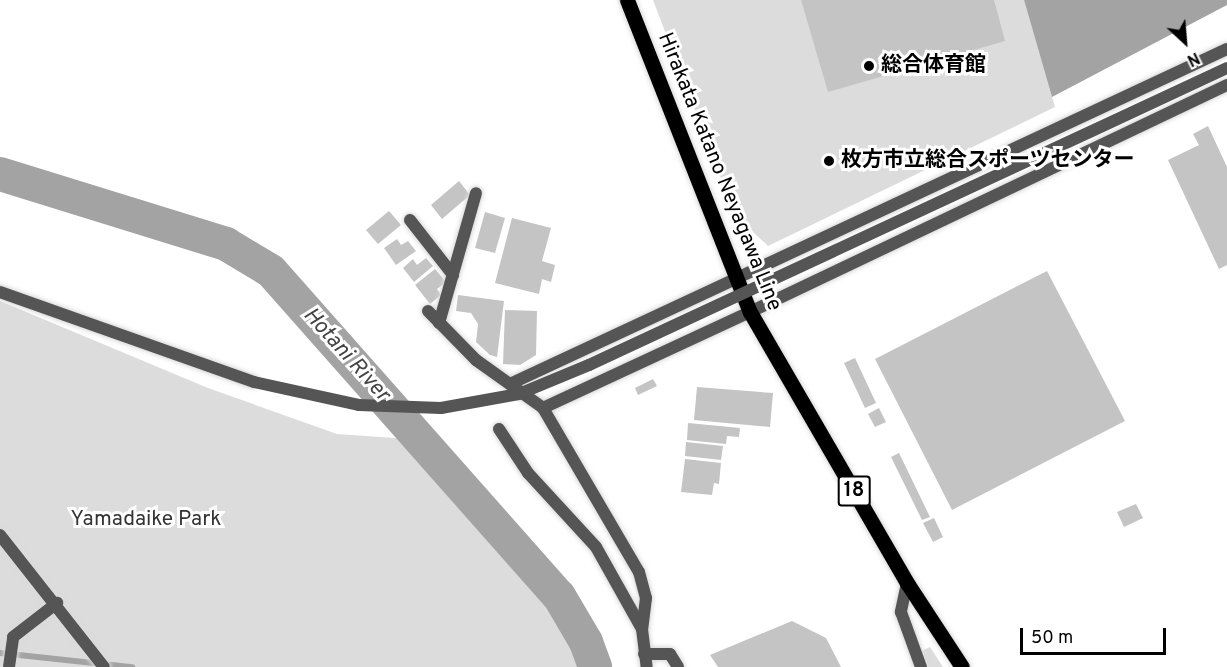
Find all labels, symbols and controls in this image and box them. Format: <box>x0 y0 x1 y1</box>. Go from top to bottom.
north arrow <box>1155 12 1215 72</box>
street label: Hirakata Katano Neyagawa Line <box>652 29 786 315</box>
text: N <box>1183 47 1202 70</box>
place label: 総合体育館 <box>881 53 986 79</box>
marker: 総合体育館 <box>862 59 876 73</box>
place label: 枚方市立総合スポーツセンター <box>841 148 1135 174</box>
marker: 枚方市立総合スポーツセンター <box>822 154 836 168</box>
water label: Hotani River <box>297 303 395 407</box>
road number: 18 <box>838 474 870 508</box>
park label: Yamadaike Park <box>71 507 221 533</box>
scale bar <box>1023 616 1168 654</box>
text: 50 m <box>1031 627 1073 650</box>

